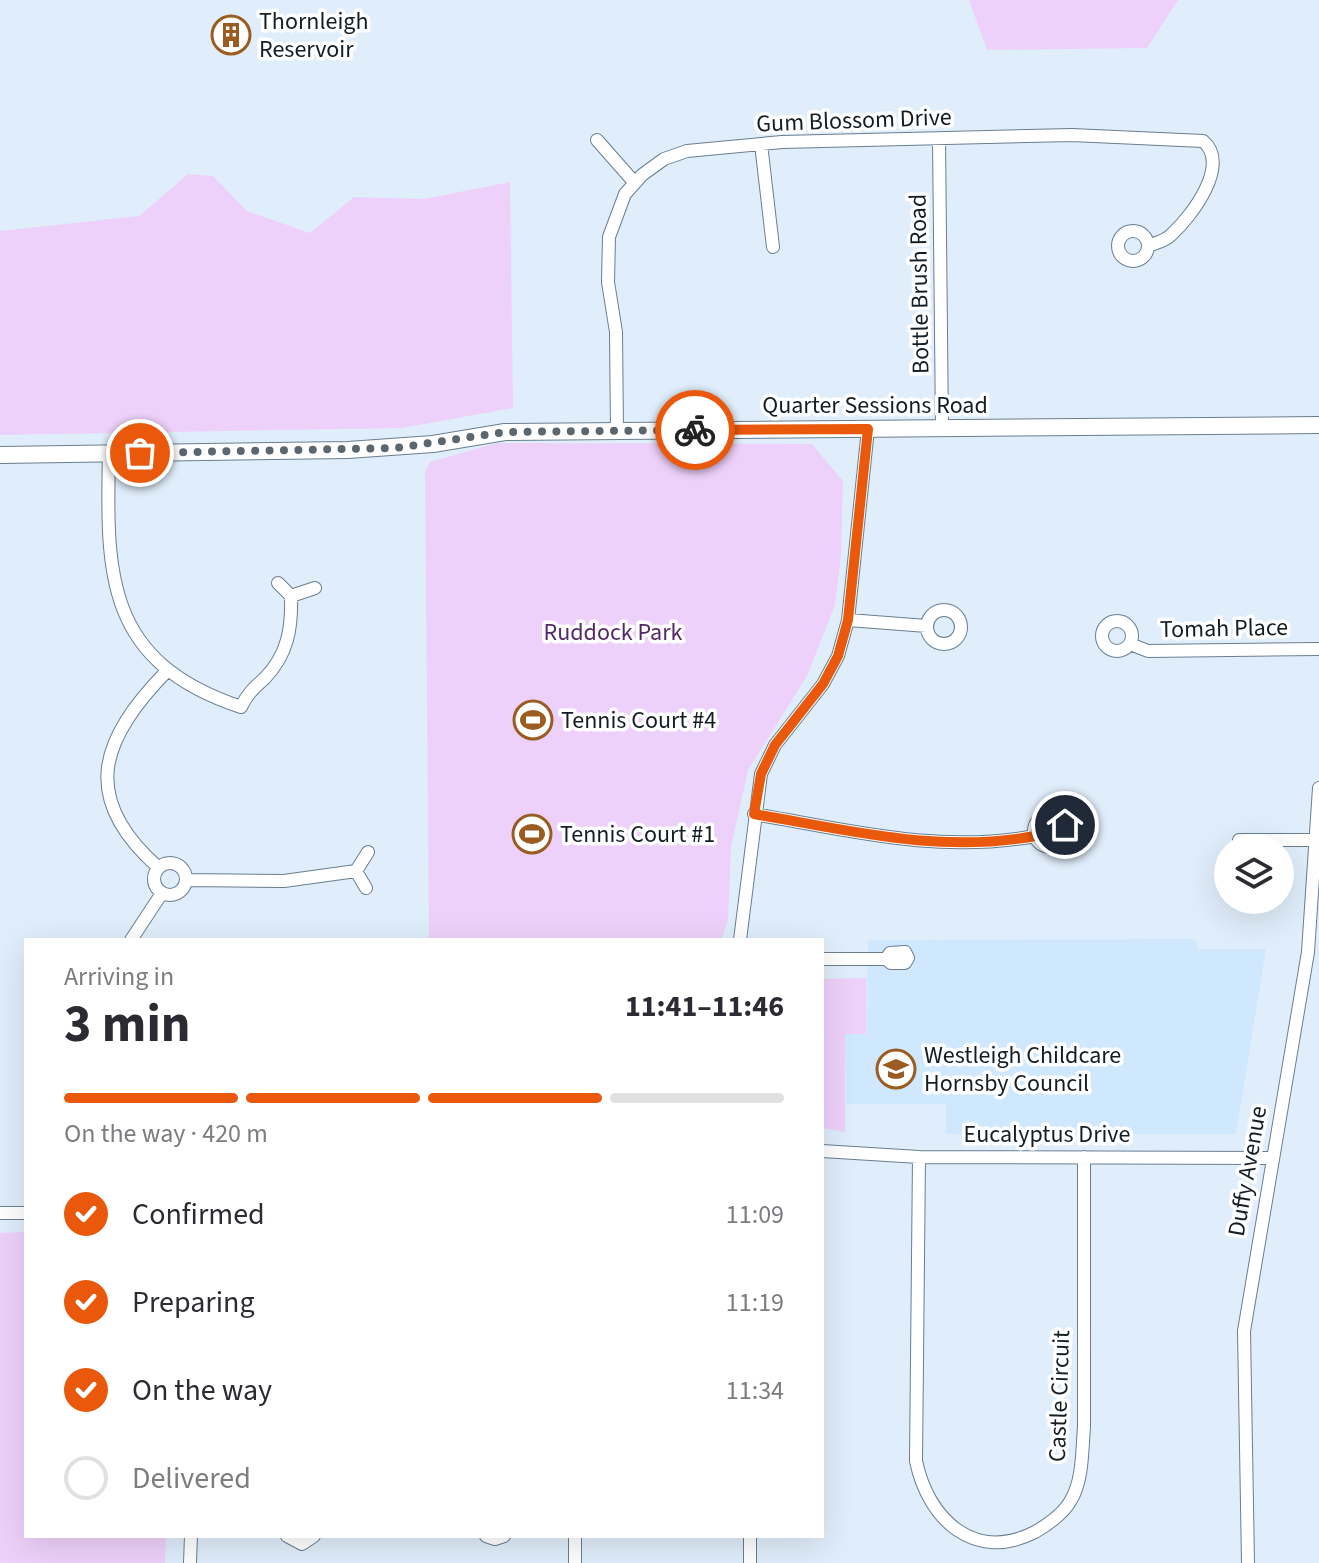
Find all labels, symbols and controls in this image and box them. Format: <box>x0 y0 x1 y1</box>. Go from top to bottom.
place label: Thornleigh Reservoir <box>259 4 368 67</box>
building icon: Thornleigh Reservoir <box>210 14 252 56</box>
street label: Gum Blossom Drive <box>756 100 952 141</box>
street label: Bottle Brush Road <box>900 194 939 374</box>
street label: Quarter Sessions Road <box>762 388 988 423</box>
courier <box>655 390 735 470</box>
icon: bike <box>673 408 717 452</box>
pin <box>106 419 174 487</box>
icon: bag <box>118 431 162 475</box>
street label: Tomah Place <box>1160 610 1288 647</box>
park label: Ruddock Park <box>544 615 683 650</box>
sports icon: Tennis Court #4 <box>512 699 554 741</box>
place label: Tennis Court #4 <box>561 703 716 738</box>
pin <box>1031 791 1099 859</box>
icon: home <box>1043 803 1087 847</box>
sports icon: Tennis Court #1 <box>511 813 553 855</box>
place label: Tennis Court #1 <box>560 817 715 852</box>
map controls <box>1214 834 1294 914</box>
button: layers <box>1214 834 1294 914</box>
text: Arriving in <box>64 958 174 995</box>
text: 11:41–11:46 <box>625 985 784 1028</box>
text: 3 min <box>64 988 191 1062</box>
place label: Westleigh Childcare Hornsby Council <box>924 1038 1121 1101</box>
school or university icon: Westleigh Childcare Hornsby Council <box>875 1048 917 1090</box>
street label: Duffy Avenue <box>1219 1103 1276 1239</box>
text: On the way · 420 m <box>64 1115 268 1152</box>
street label: Eucalyptus Drive <box>964 1117 1130 1152</box>
icon: check <box>64 1192 108 1236</box>
text: Confirmed <box>132 1193 265 1236</box>
text: 11:09 <box>726 1196 784 1233</box>
icon: check <box>64 1280 108 1324</box>
text: Preparing <box>132 1281 255 1324</box>
text: 11:19 <box>726 1284 784 1321</box>
street label: Castle Circuit <box>1040 1329 1079 1463</box>
icon: check <box>64 1368 108 1412</box>
text: On the way <box>132 1369 272 1412</box>
text: 11:34 <box>726 1372 784 1409</box>
text: Delivered <box>132 1457 251 1500</box>

